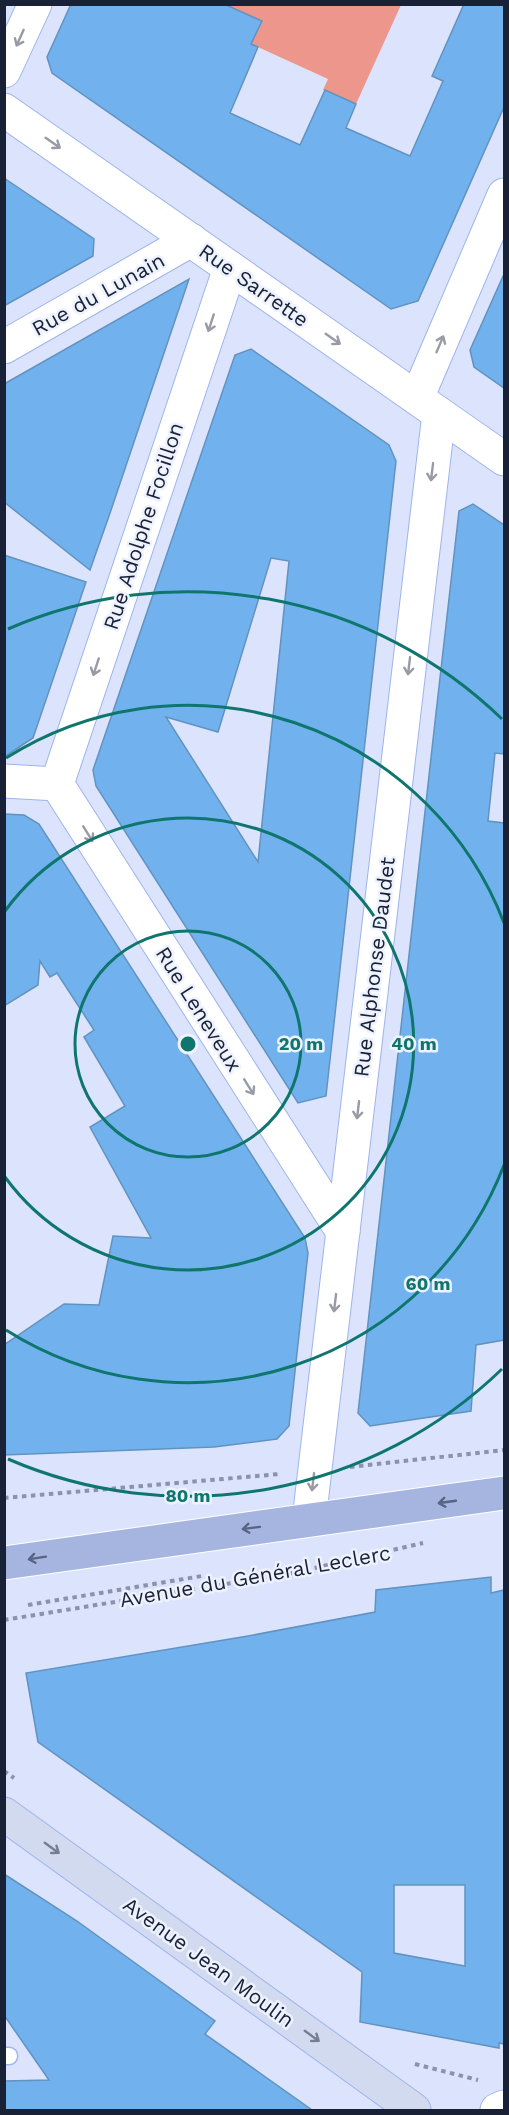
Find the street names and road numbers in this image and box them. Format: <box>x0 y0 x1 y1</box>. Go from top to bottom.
street label: Rue Sarrette <box>194 238 314 332</box>
street label: Rue du Lunain <box>27 247 169 341</box>
street label: Rue Adolphe Focillon <box>98 419 188 633</box>
street label: Rue Alphonse Daudet <box>348 855 400 1078</box>
street label: Rue Leneveux <box>151 942 247 1076</box>
street label: Avenue du Général Leclerc <box>118 1540 392 1612</box>
street label: Avenue Jean Moulin <box>119 1892 299 2032</box>

